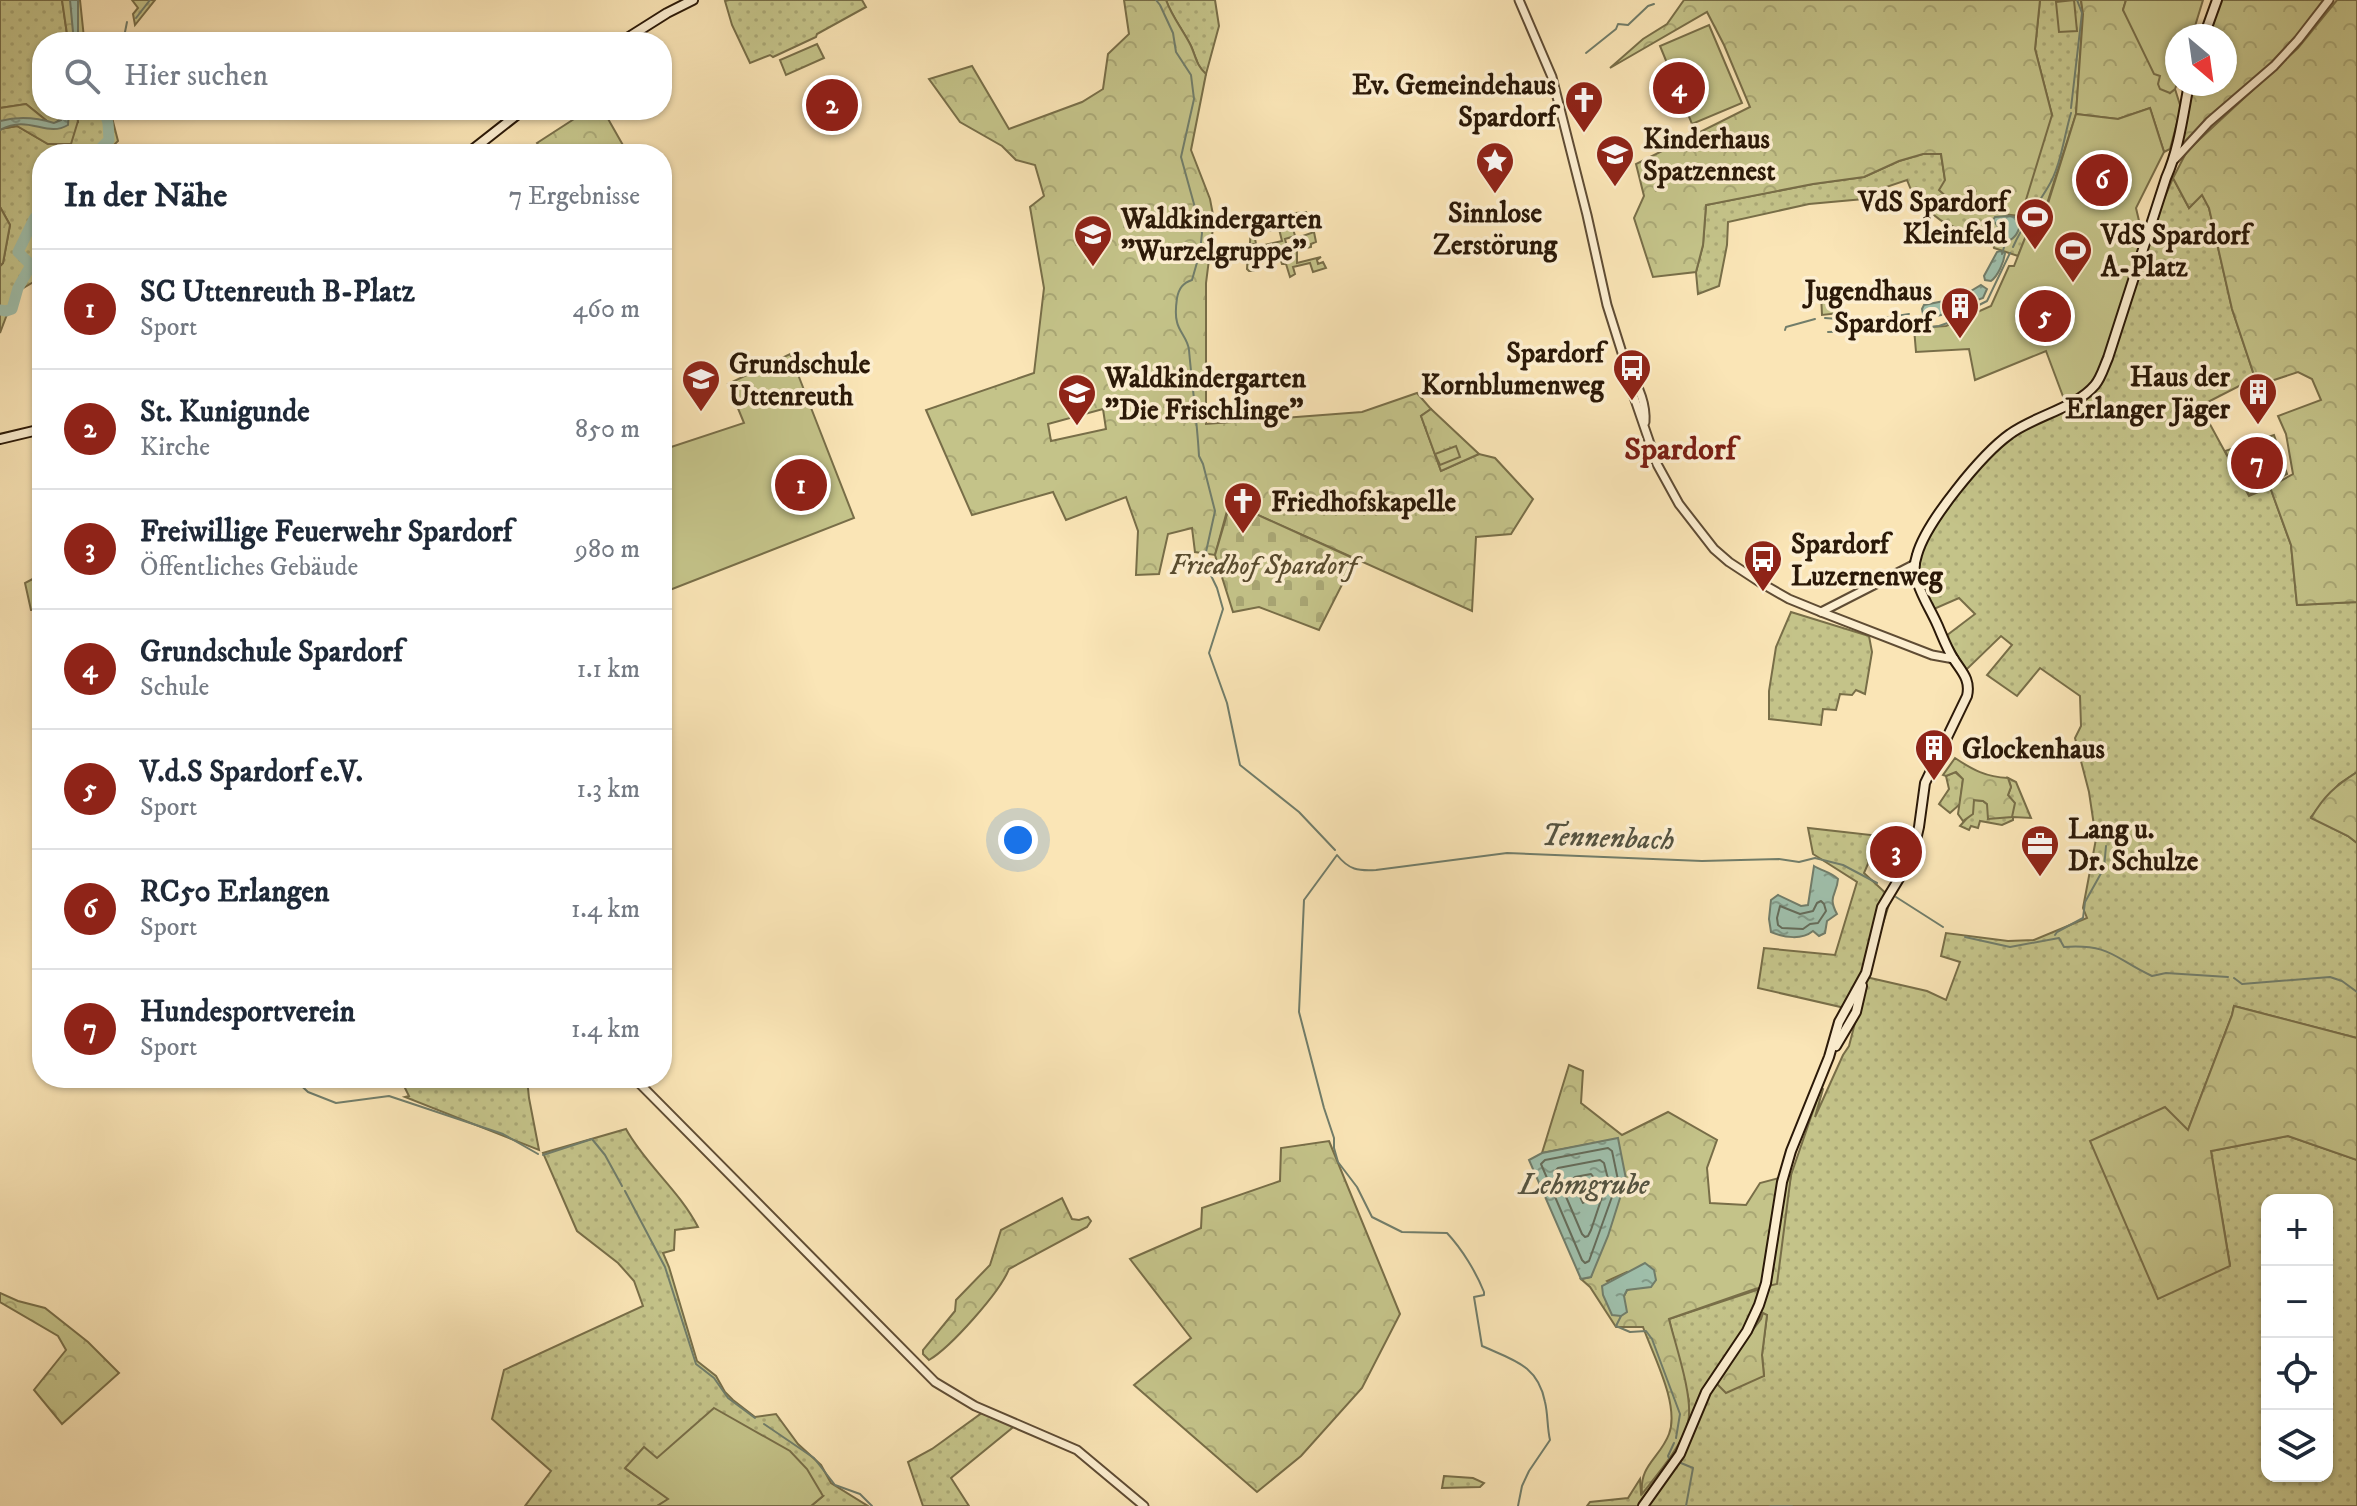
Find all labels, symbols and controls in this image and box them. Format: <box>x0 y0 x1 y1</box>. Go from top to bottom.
north arrow <box>2165 24 2237 96</box>
search box <box>32 32 672 120</box>
icon: search <box>60 54 104 98</box>
text: Hier suchen <box>124 58 268 95</box>
pin: 4 <box>1653 58 1705 118</box>
place label: Ev. Gemeindehaus Spardorf <box>1352 68 1561 135</box>
pin: 2 <box>806 75 858 135</box>
church icon: Ev. Gemeindehaus Spardorf <box>1563 79 1605 134</box>
place label: Kinderhaus Spatzennest <box>1643 122 1775 189</box>
school or university icon: Kinderhaus Spatzennest <box>1594 133 1636 188</box>
place icon: Sinnlose Zerstörung <box>1474 140 1516 195</box>
pin: 6 <box>2076 150 2128 210</box>
text: In der Nähe <box>64 175 227 217</box>
text: 7 Ergebnisse <box>509 180 640 213</box>
place label: VdS Spardorf Kleinfeld <box>1857 185 2012 252</box>
place label: Sinnlose Zerstörung <box>1433 196 1558 263</box>
sports icon: VdS Spardorf Kleinfeld <box>2014 196 2056 251</box>
place label: Waldkindergarten "Wurzelgruppe" <box>1120 202 1322 269</box>
school or university icon: Waldkindergarten "Wurzelgruppe" <box>1072 213 1114 268</box>
place label: VdS Spardorf A-Platz <box>2100 218 2255 285</box>
sports icon: VdS Spardorf A-Platz <box>2052 229 2094 284</box>
text: SC Uttenreuth B-Platz <box>140 274 415 311</box>
place label: Jugendhaus Spardorf <box>1802 274 1937 341</box>
building icon: Jugendhaus Spardorf <box>1939 285 1981 340</box>
pin: 5 <box>2019 286 2071 346</box>
text: 1 <box>85 293 95 326</box>
text: 460 m <box>572 293 640 326</box>
text: Sport <box>140 311 197 344</box>
place label: Spardorf Kornblumenweg <box>1421 336 1609 403</box>
place label: Grundschule Uttenreuth <box>729 347 871 414</box>
bus stop icon: Spardorf Kornblumenweg <box>1611 347 1653 402</box>
school or university icon: Grundschule Uttenreuth <box>680 358 722 413</box>
place label: Haus der Erlanger Jäger <box>2065 360 2231 427</box>
place label: Waldkindergarten "Die Frischlinge" <box>1104 361 1306 428</box>
building icon: Haus der Erlanger Jäger <box>2237 371 2279 426</box>
school or university icon: Waldkindergarten "Die Frischlinge" <box>1056 372 1098 427</box>
text: St. Kunigunde <box>140 394 310 431</box>
text: 2 <box>84 413 96 446</box>
text: 850 m <box>575 413 640 446</box>
district label: Spardorf <box>1624 430 1742 470</box>
text: Kirche <box>140 431 210 464</box>
pin: 7 <box>2231 433 2283 493</box>
pin: 1 <box>775 455 827 515</box>
church icon: Friedhofskapelle <box>1222 480 1264 535</box>
place label: Friedhofskapelle <box>1271 485 1457 520</box>
text: Freiwillige Feuerwehr Spardorf <box>140 514 512 551</box>
place label: Spardorf Luzernenweg <box>1791 527 1944 594</box>
text: 3 <box>85 533 95 566</box>
text: 980 m <box>575 533 640 566</box>
bus stop icon: Spardorf Luzernenweg <box>1742 538 1784 593</box>
park label: Friedhof Spardorf <box>1169 548 1364 583</box>
text: Öffentliches Gebäude <box>140 551 358 584</box>
text: Grundschule Spardorf <box>140 634 403 671</box>
text: 4 <box>83 653 97 686</box>
text: 1.1 km <box>577 653 640 686</box>
text: Schule <box>140 671 209 704</box>
building icon: Glockenhaus <box>1913 727 1955 782</box>
place label: Glockenhaus <box>1962 732 2106 767</box>
text: V.d.S Spardorf e.V. <box>140 754 363 791</box>
text: 5 <box>84 773 96 806</box>
text: 1.3 km <box>577 773 640 806</box>
text: Sport <box>140 791 197 824</box>
place label: Lang u. Dr. Schulze <box>2068 812 2199 879</box>
water label: Tennenbach <box>1541 818 1675 859</box>
your location <box>998 820 1038 860</box>
pin: 3 <box>1870 822 1922 882</box>
office icon: Lang u. Dr. Schulze <box>2019 823 2061 878</box>
text: RC50 Erlangen <box>140 874 330 911</box>
text: 6 <box>83 893 97 926</box>
text: 1.4 km <box>571 893 640 926</box>
text: Sport <box>140 911 197 944</box>
text: Hundesportverein <box>140 994 355 1031</box>
text: 7 <box>83 1013 97 1046</box>
text: 1.4 km <box>571 1013 640 1046</box>
text: Sport <box>140 1031 197 1064</box>
water label: Lehmgrube <box>1517 1167 1650 1204</box>
map controls <box>2261 1194 2333 1482</box>
button: + <box>2261 1194 2333 1266</box>
button: − <box>2261 1266 2333 1338</box>
button: locate <box>2261 1338 2333 1410</box>
button: layers <box>2261 1410 2333 1482</box>

